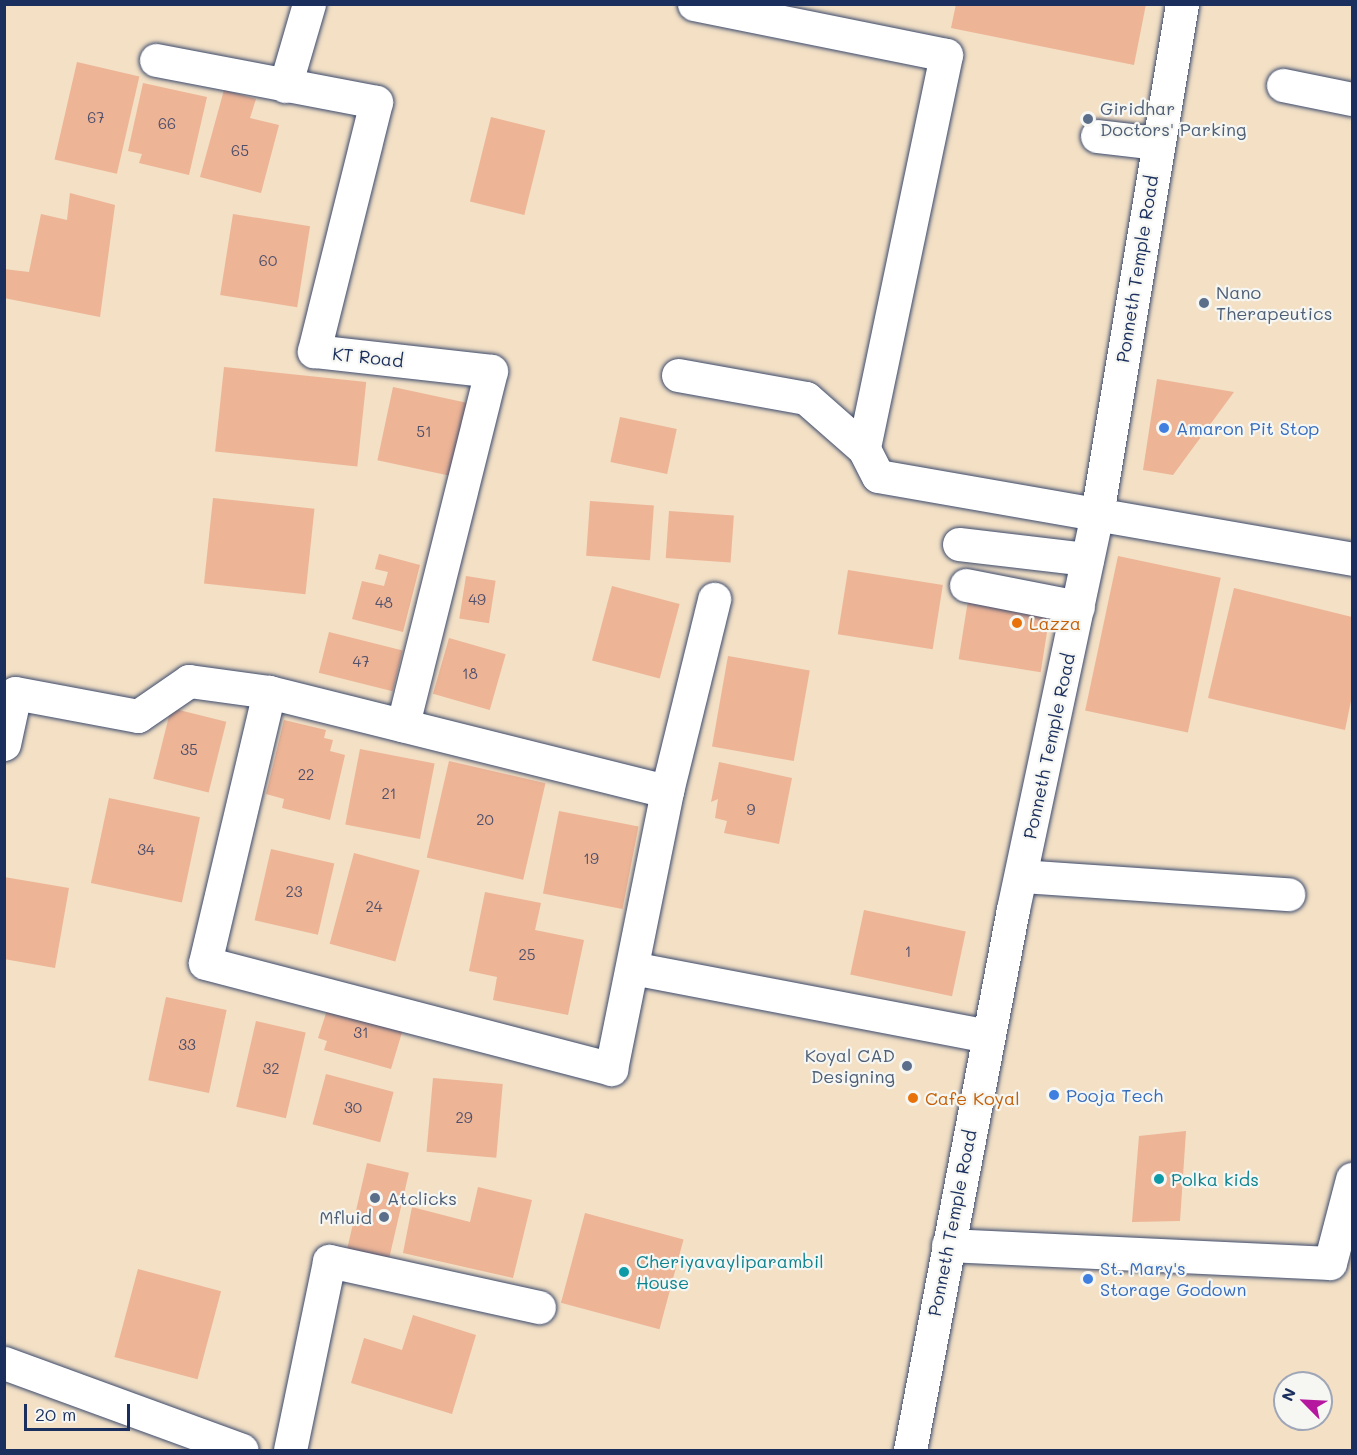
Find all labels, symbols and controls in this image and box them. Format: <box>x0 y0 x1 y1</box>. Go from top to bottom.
place label: Giridhar Doctors' Parking <box>1100 98 1246 140</box>
house number: 67 <box>87 109 105 127</box>
marker: Giridhar Doctors' Parking <box>1081 112 1095 126</box>
house number: 66 <box>158 115 176 133</box>
house number: 65 <box>231 142 249 160</box>
street label: Ponneth Temple Road <box>1112 174 1162 364</box>
house number: 60 <box>259 252 277 270</box>
place label: Nano Therapeutics <box>1216 282 1332 324</box>
marker: Nano Therapeutics <box>1197 296 1211 310</box>
street label: KT Road <box>331 343 405 371</box>
place label: Amaron Pit Stop <box>1176 417 1319 439</box>
marker: Amaron Pit Stop <box>1157 421 1171 435</box>
house number: 51 <box>416 423 432 441</box>
house number: 49 <box>468 591 486 609</box>
house number: 48 <box>375 594 393 612</box>
place label: Lazza <box>1029 612 1081 634</box>
marker: Lazza <box>1010 616 1024 630</box>
street label: Ponneth Temple Road <box>1019 651 1079 841</box>
house number: 47 <box>352 653 370 671</box>
house number: 18 <box>462 665 478 683</box>
house number: 35 <box>180 741 198 759</box>
house number: 22 <box>298 766 314 784</box>
house number: 21 <box>381 785 397 803</box>
house number: 9 <box>747 801 755 819</box>
house number: 20 <box>476 811 494 829</box>
house number: 34 <box>137 841 155 859</box>
house number: 19 <box>583 850 599 868</box>
house number: 23 <box>285 883 303 901</box>
house number: 24 <box>365 898 383 916</box>
house number: 1 <box>905 943 911 961</box>
house number: 25 <box>518 946 536 964</box>
house number: 31 <box>353 1024 369 1042</box>
house number: 33 <box>178 1036 196 1054</box>
place label: Koyal CAD Designing <box>805 1045 895 1088</box>
marker: Koyal CAD Designing <box>900 1059 914 1073</box>
house number: 32 <box>262 1060 280 1078</box>
place label: Pooja Tech <box>1066 1084 1163 1106</box>
place label: Cafe Koyal <box>925 1087 1020 1109</box>
marker: Pooja Tech <box>1047 1088 1061 1102</box>
marker: Cafe Koyal <box>906 1091 920 1105</box>
house number: 30 <box>344 1099 362 1117</box>
house number: 29 <box>455 1109 473 1127</box>
street label: Ponneth Temple Road <box>923 1128 981 1318</box>
place label: Polka kids <box>1171 1168 1259 1190</box>
marker: Polka kids <box>1152 1172 1166 1186</box>
place label: Atclicks <box>387 1187 457 1209</box>
marker: Atclicks <box>368 1191 382 1205</box>
place label: Mfluid <box>319 1206 372 1228</box>
marker: Mfluid <box>377 1210 391 1224</box>
place label: Cheriyavayliparambil House <box>636 1251 824 1294</box>
place label: St. Mary's Storage Godown <box>1100 1258 1246 1300</box>
marker: Cheriyavayliparambil House <box>617 1265 631 1279</box>
marker: St. Mary's Storage Godown <box>1081 1272 1095 1286</box>
north arrow <box>1273 1371 1333 1431</box>
text: N <box>1276 1384 1300 1404</box>
scale bar <box>27 1392 134 1430</box>
text: 20 m <box>35 1402 76 1426</box>

